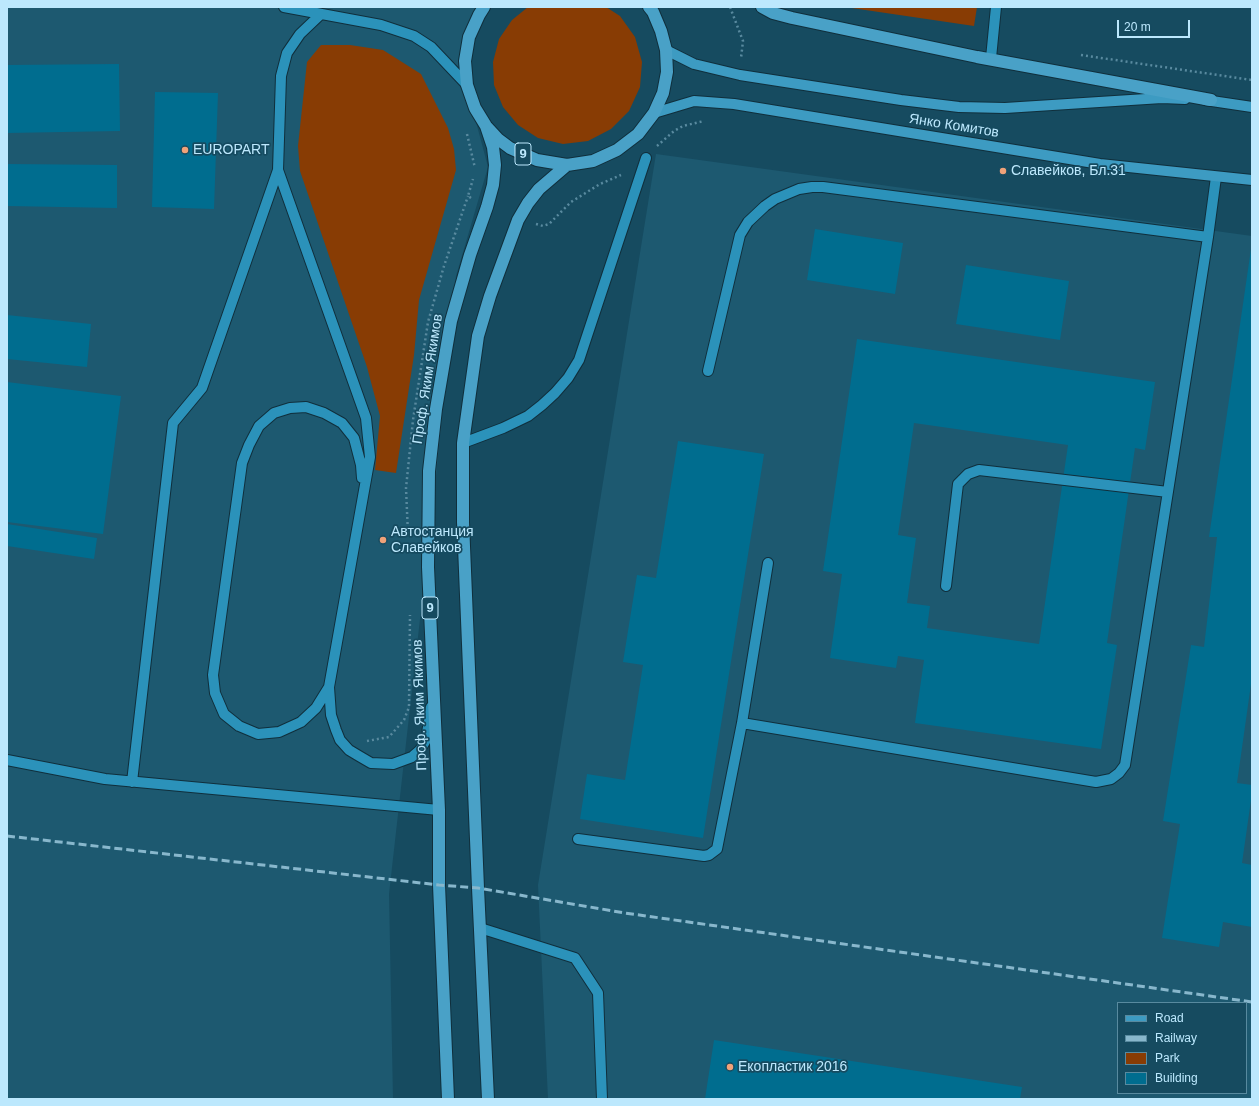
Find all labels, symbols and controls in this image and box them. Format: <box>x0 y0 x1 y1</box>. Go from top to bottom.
scale bar <box>1119 12 1192 38</box>
text: 20 m <box>1124 20 1151 34</box>
street label: Янко Комитов <box>908 111 1000 141</box>
place label: EUROPART <box>193 142 269 158</box>
road number: 9 <box>515 143 531 165</box>
marker: EUROPART <box>180 145 190 155</box>
place label: Славейков, Бл.31 <box>1011 163 1126 179</box>
marker: Славейков, Бл.31 <box>998 166 1008 176</box>
street label: Проф. Яким Якимов <box>409 313 447 445</box>
place label: Автостанция Славейков <box>391 524 474 556</box>
marker: Автостанция Славейков <box>378 535 388 545</box>
road number: 9 <box>422 597 438 619</box>
street label: Проф. Яким Якимов <box>409 639 431 771</box>
legend <box>1117 1002 1247 1094</box>
text: Road <box>1155 1011 1184 1025</box>
text: Railway <box>1155 1031 1197 1045</box>
text: Park <box>1155 1051 1180 1065</box>
place label: Екопластик 2016 <box>738 1059 847 1075</box>
marker: Екопластик 2016 <box>725 1062 735 1072</box>
text: Building <box>1155 1071 1198 1085</box>

